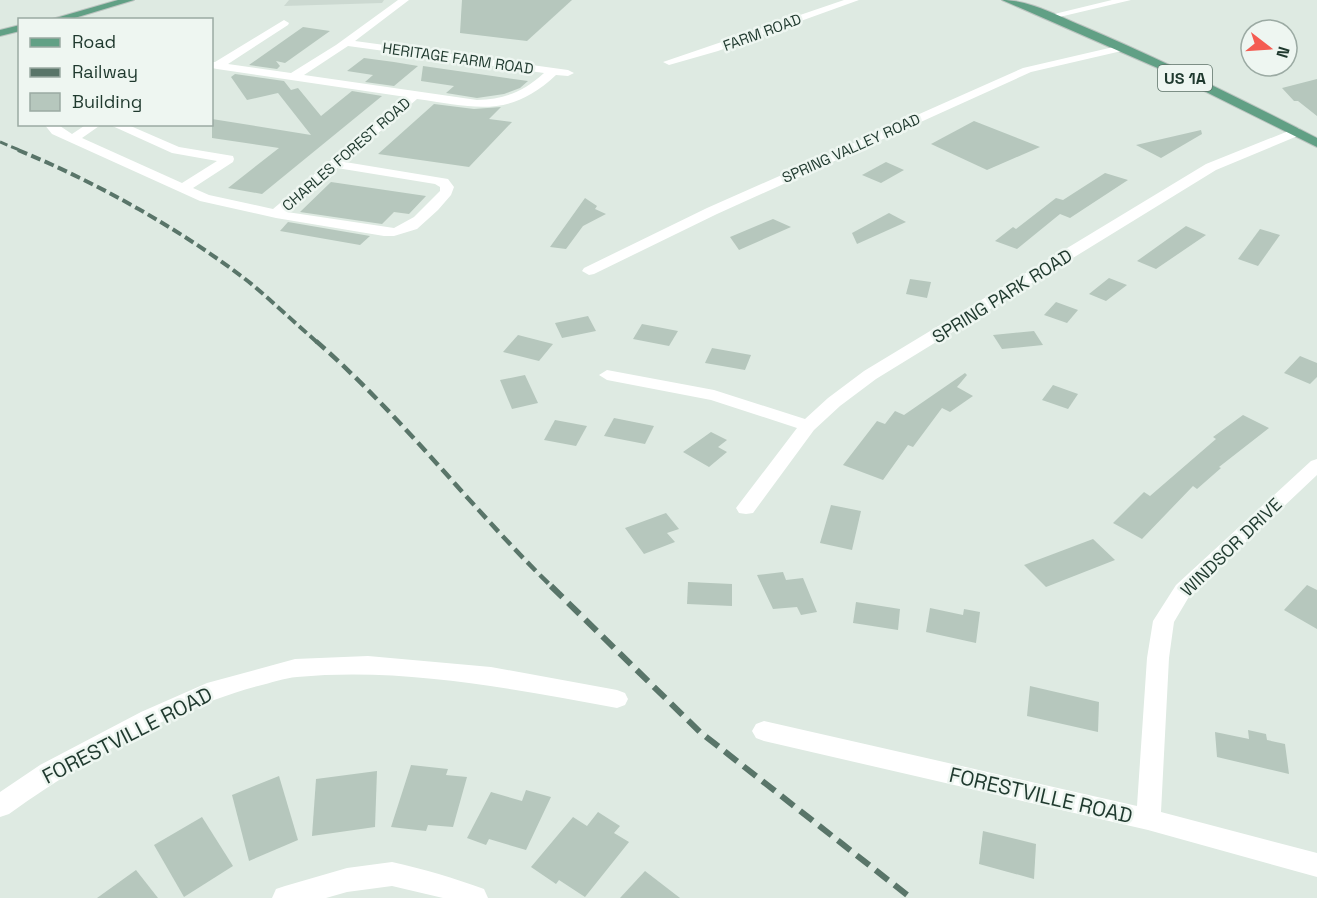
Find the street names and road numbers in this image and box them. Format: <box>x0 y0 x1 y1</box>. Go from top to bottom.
street label: FARM ROAD <box>720 9 804 55</box>
street label: HERITAGE FARM ROAD <box>381 38 535 78</box>
road number: US 1A <box>1158 65 1212 91</box>
street label: CHARLES FOREST ROAD <box>278 93 414 215</box>
street label: SPRING VALLEY ROAD <box>779 109 923 187</box>
street label: SPRING PARK ROAD <box>928 244 1076 348</box>
street label: WINDSOR DRIVE <box>1176 493 1286 601</box>
street label: FORESTVILLE ROAD <box>37 680 217 790</box>
street label: FORESTVILLE ROAD <box>947 761 1135 829</box>

